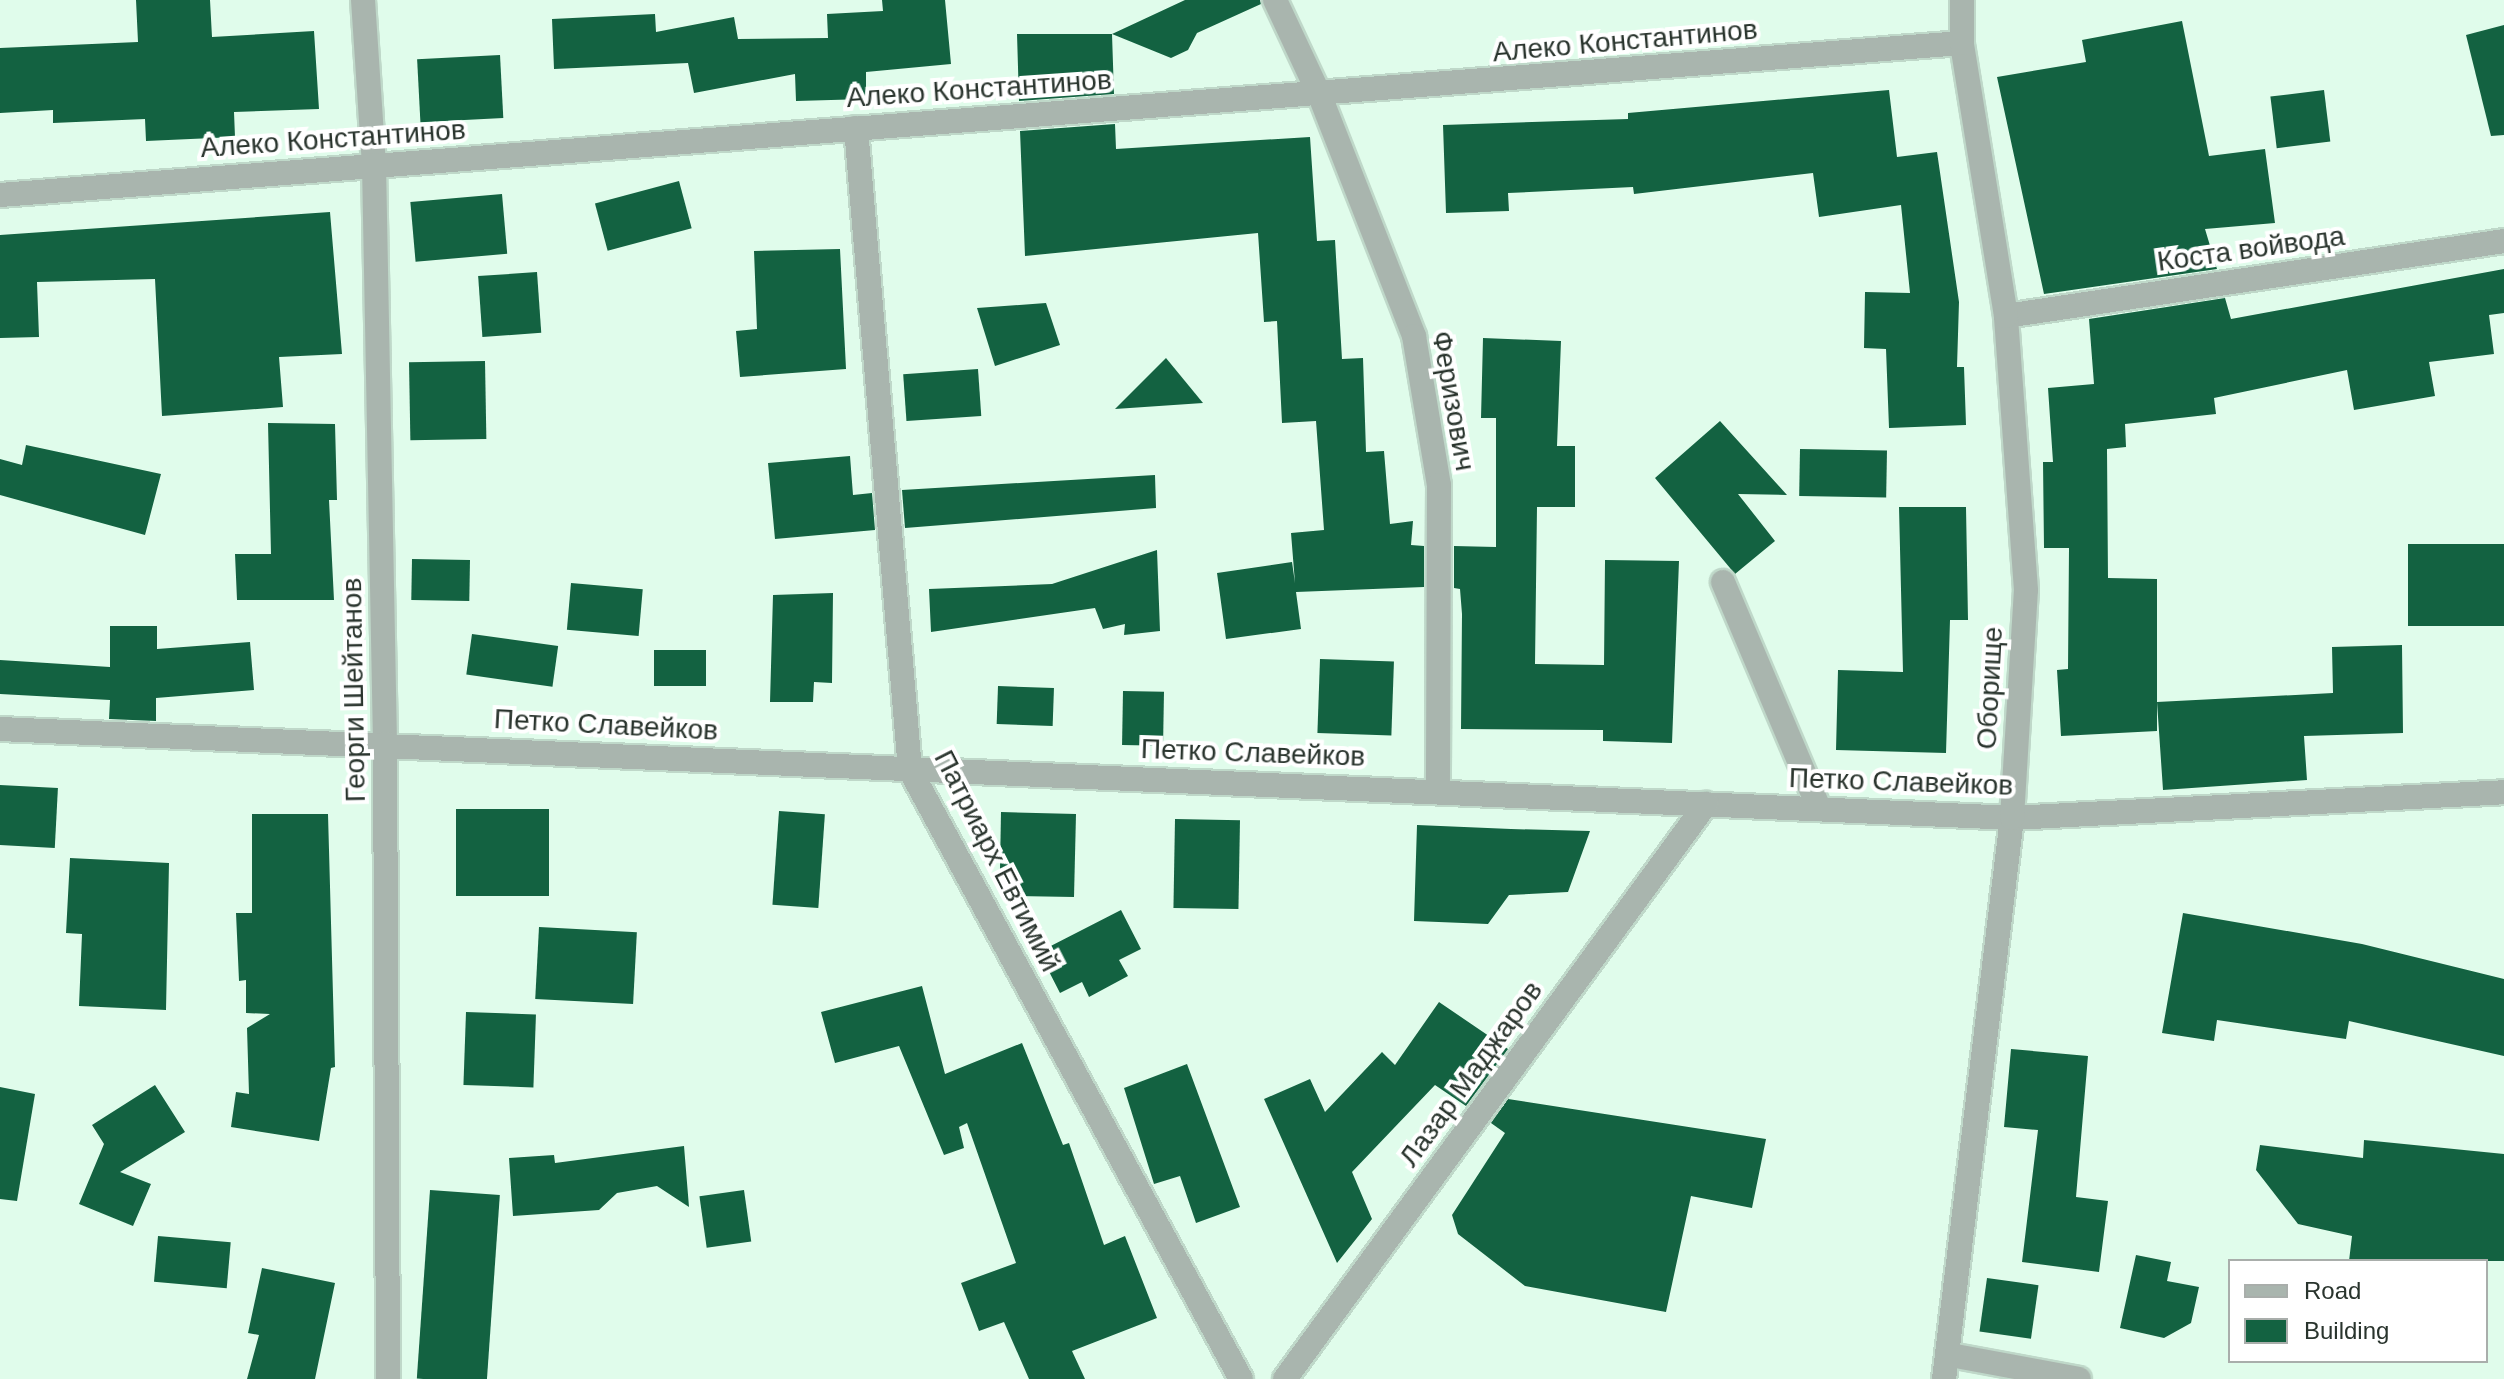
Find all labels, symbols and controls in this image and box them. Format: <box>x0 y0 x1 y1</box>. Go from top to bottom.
street label: Алеко Константинов <box>1491 13 1759 69</box>
street label: Алеко Константинов <box>845 63 1113 115</box>
street label: Алеко Константинов <box>199 113 467 165</box>
street label: Коста войвода <box>2155 219 2347 279</box>
street label: Феризович <box>1424 329 1482 473</box>
street label: Георги Шейтанов <box>335 577 373 803</box>
street label: Оборище <box>1970 626 2010 750</box>
street label: Петко Славейков <box>493 702 719 748</box>
street label: Петко Славейков <box>1140 732 1366 774</box>
street label: Патриарх Евтимий <box>927 745 1067 977</box>
street label: Петко Славейков <box>1788 761 2014 803</box>
street label: Лазар Маджаров <box>1392 975 1550 1173</box>
legend <box>2228 1259 2488 1363</box>
text: Road <box>2304 1277 2361 1304</box>
text: Building <box>2304 1317 2389 1344</box>

